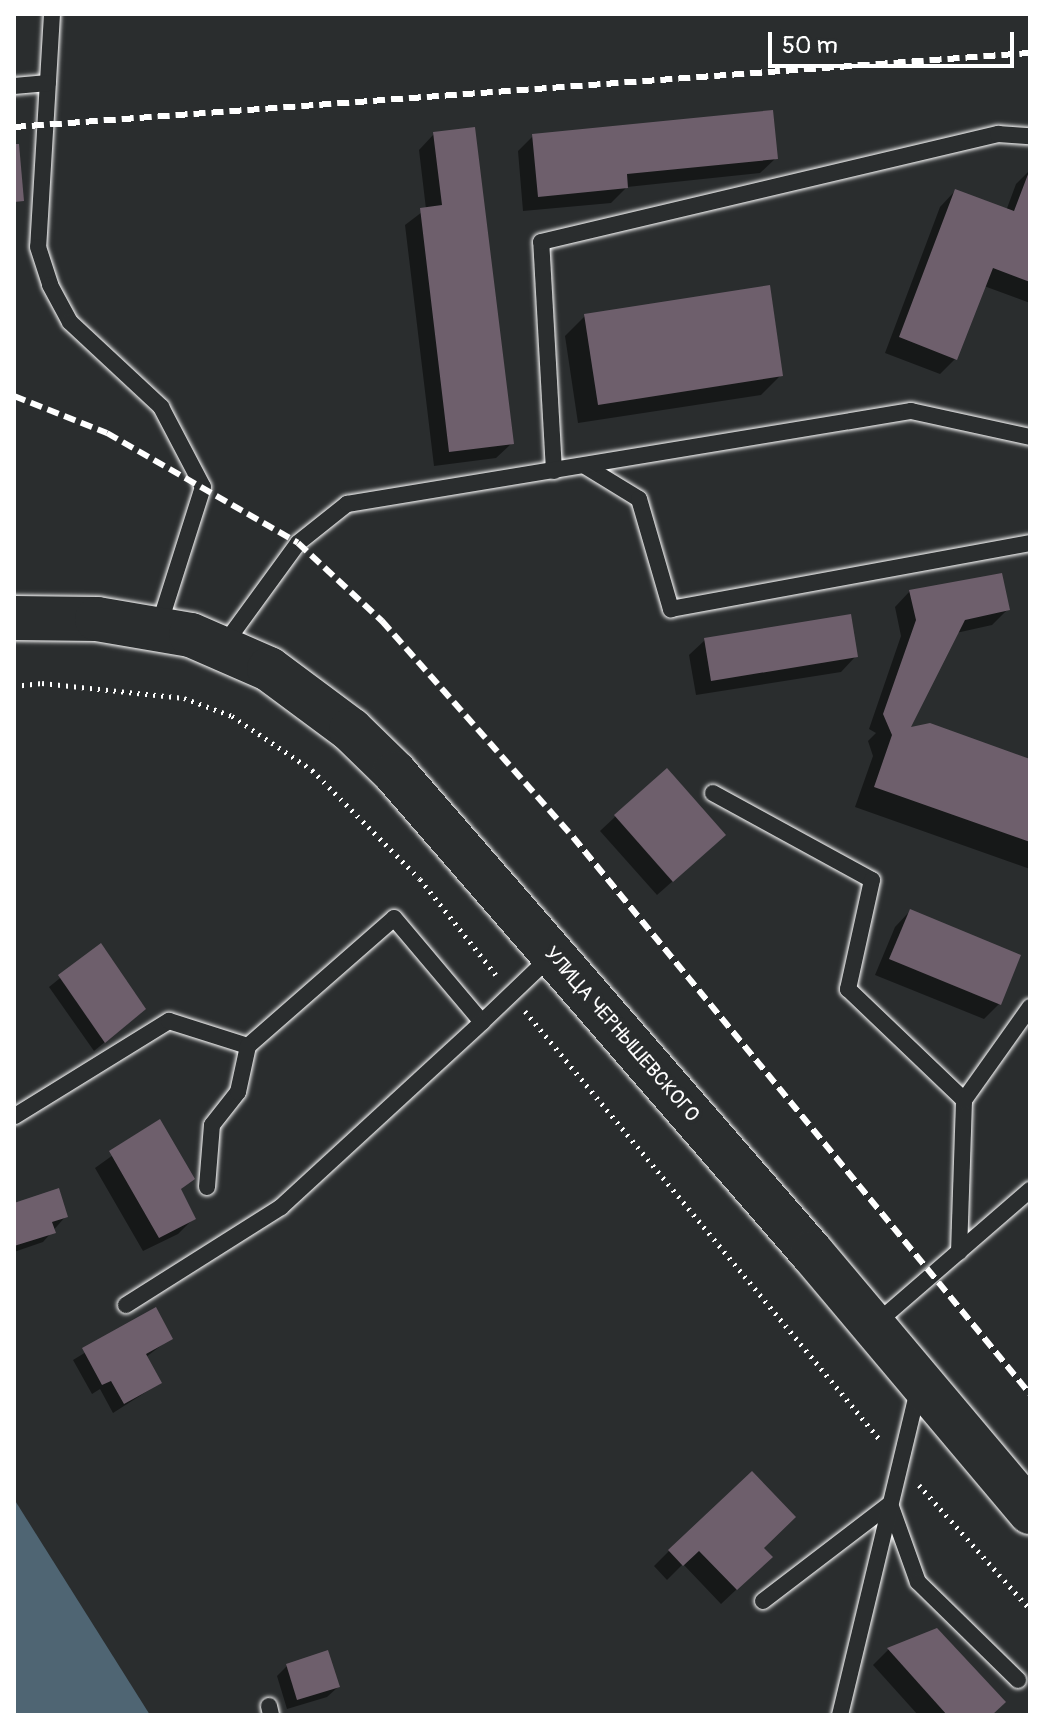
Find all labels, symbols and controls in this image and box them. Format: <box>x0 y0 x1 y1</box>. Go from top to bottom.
scale bar <box>772 16 1018 66</box>
text: 50 m <box>782 31 838 60</box>
street label: УЛИЦА ЧЕРНЫШЕВСКОГО <box>540 942 704 1126</box>

